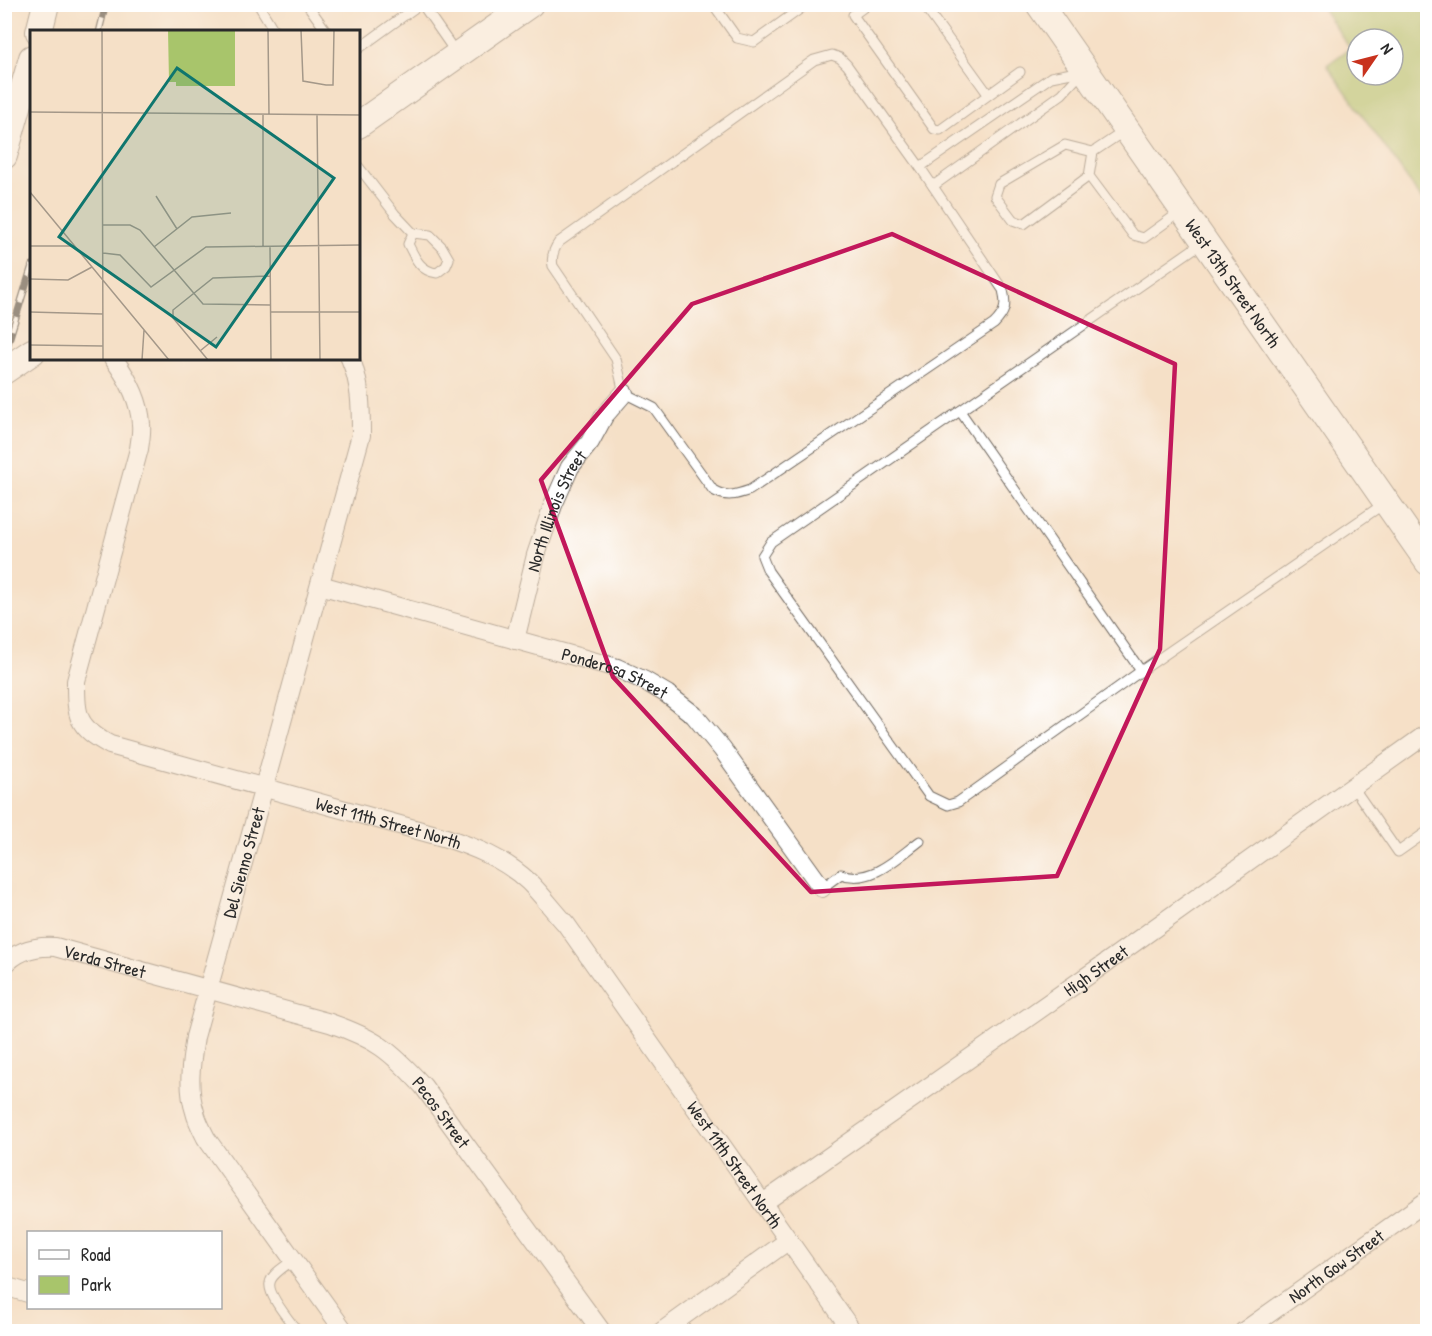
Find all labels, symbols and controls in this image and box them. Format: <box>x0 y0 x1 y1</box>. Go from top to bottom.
north arrow <box>1345 27 1405 87</box>
inset map <box>30 30 360 360</box>
text: N <box>1376 39 1399 59</box>
street label: West 13th Street North <box>1180 214 1287 353</box>
street label: North Illinois Street <box>520 444 592 574</box>
street label: Ponderosa Street <box>559 641 674 705</box>
street label: West 11th Street North <box>313 790 465 855</box>
street label: Del Sienno Street <box>216 803 271 920</box>
street label: Verda Street <box>61 937 149 984</box>
street label: High Street <box>1058 938 1134 1002</box>
street label: Pecos Street <box>407 1070 477 1154</box>
street label: West 11th Street North <box>682 1096 789 1233</box>
street label: North Gow Street <box>1283 1223 1389 1308</box>
legend <box>27 1231 222 1309</box>
text: Road <box>81 1242 111 1267</box>
text: Park <box>81 1272 112 1297</box>

